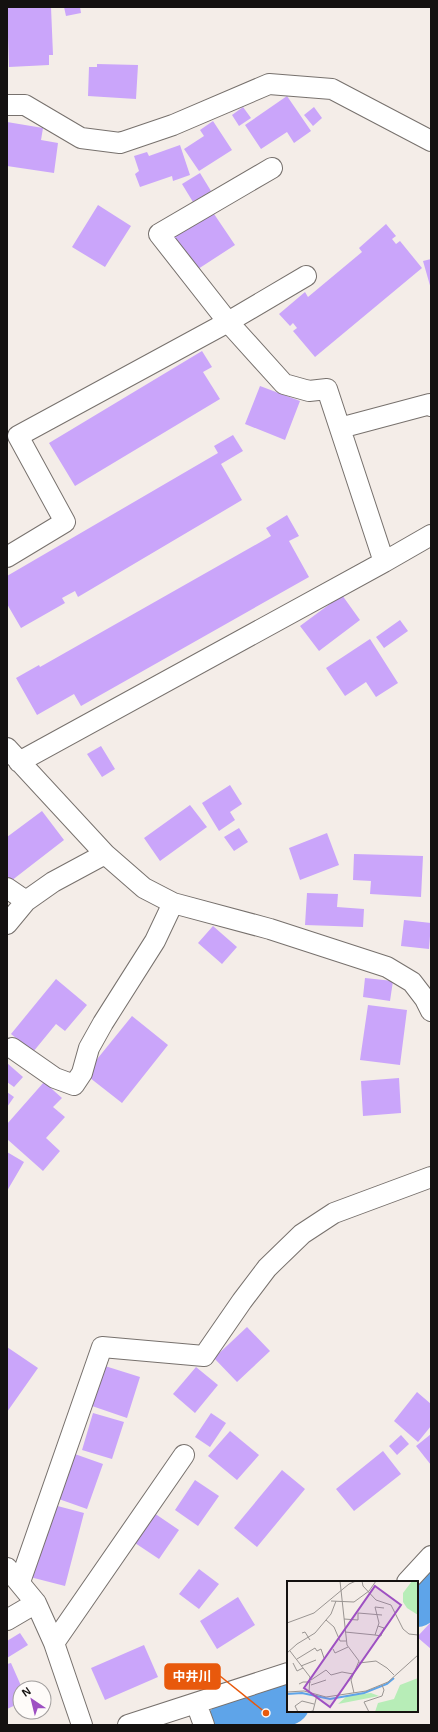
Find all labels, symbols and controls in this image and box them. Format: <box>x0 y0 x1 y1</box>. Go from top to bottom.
inset map <box>287 1581 418 1712</box>
callout: 中井川 <box>165 1664 220 1689</box>
text: 中井川 <box>172 1669 212 1684</box>
north arrow <box>12 1680 52 1720</box>
text: N <box>20 1685 33 1699</box>

